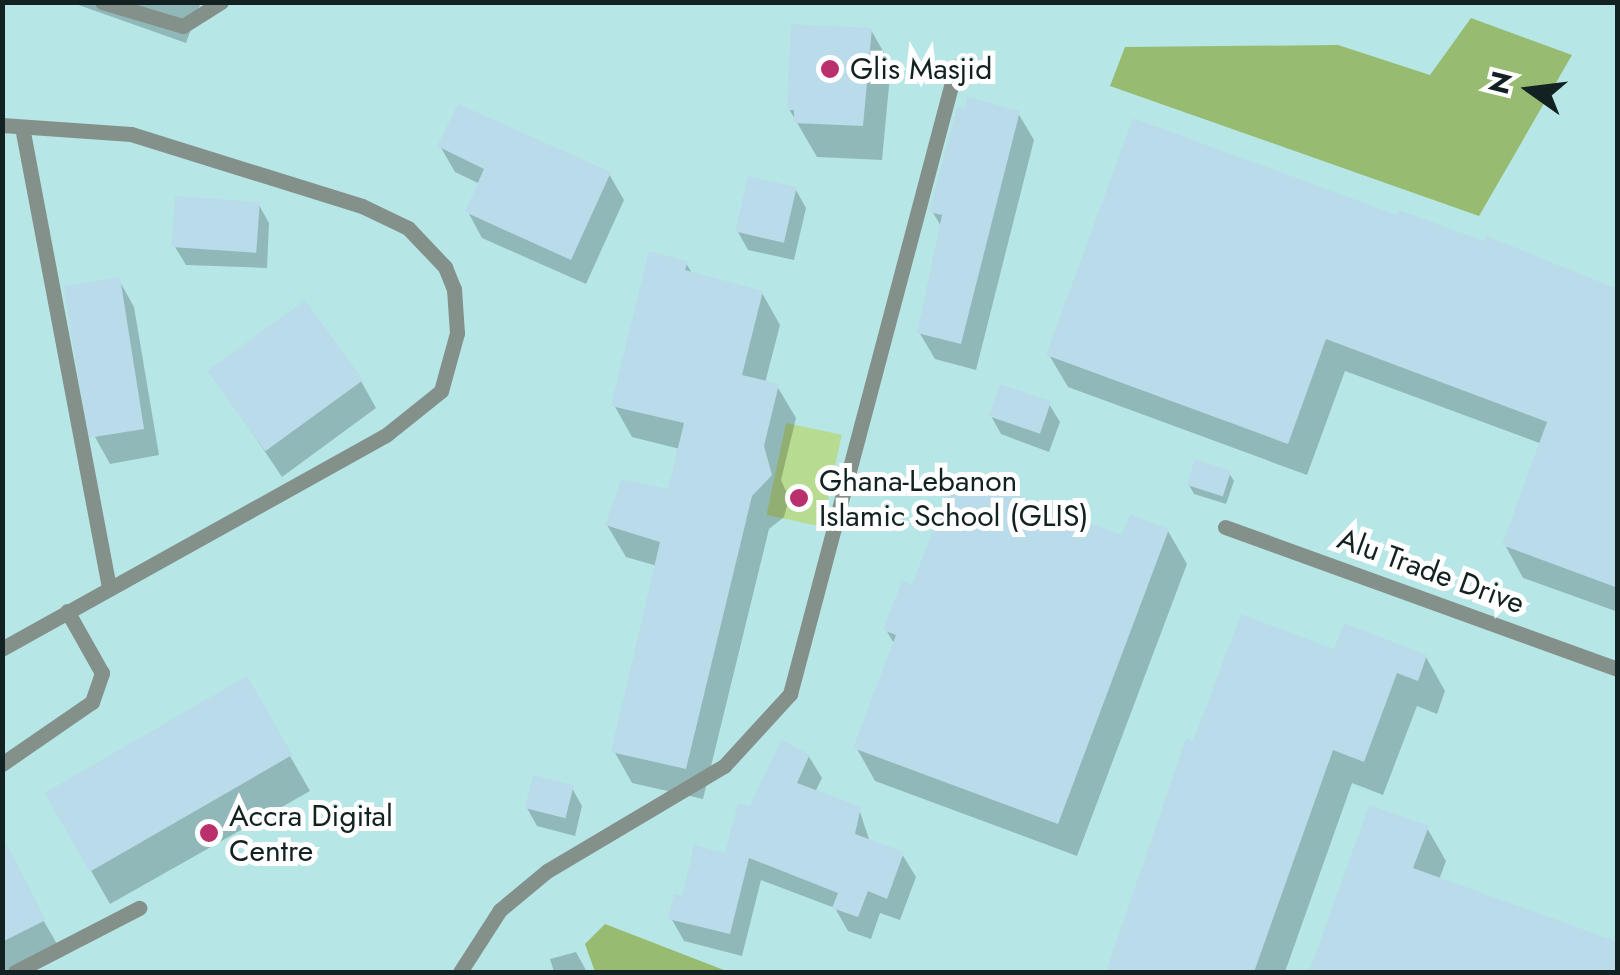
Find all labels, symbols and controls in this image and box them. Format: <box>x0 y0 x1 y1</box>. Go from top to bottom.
north arrow <box>1480 40 1580 140</box>
place label: Glis Masjid <box>850 51 992 87</box>
marker: Glis Masjid <box>819 58 841 80</box>
text: N <box>1478 67 1523 98</box>
place label: Ghana-Lebanon Islamic School (GLIS) <box>819 463 1089 534</box>
marker: Ghana-Lebanon Islamic School (GLIS) <box>788 487 810 509</box>
street label: Alu Trade Drive <box>1333 521 1529 621</box>
place label: Accra Digital Centre <box>229 798 393 868</box>
marker: Accra Digital Centre <box>198 822 220 844</box>

